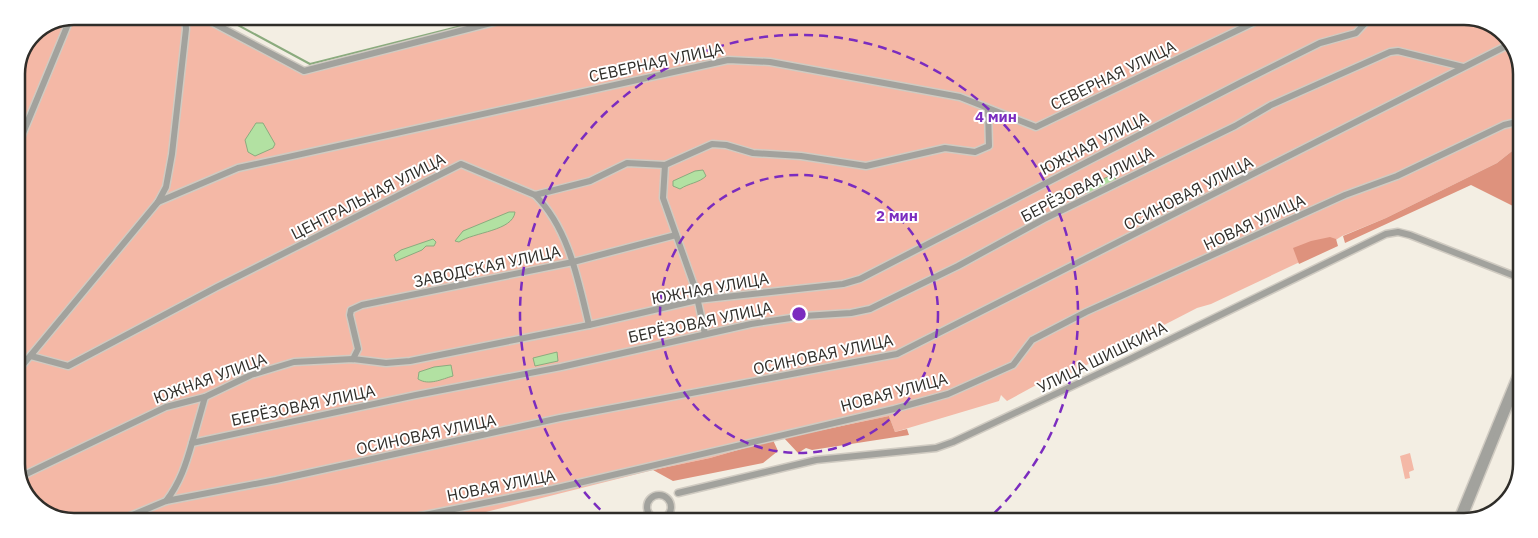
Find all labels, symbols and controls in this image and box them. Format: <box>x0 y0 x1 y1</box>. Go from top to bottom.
street label: СЕВЕРНАЯ УЛИЦА <box>1047 36 1179 114</box>
street label: СЕВЕРНАЯ УЛИЦА <box>587 38 725 86</box>
text: 4 мин <box>975 107 1017 126</box>
street label: ЮЖНАЯ УЛИЦА <box>1036 107 1152 179</box>
street label: БЕРЁЗОВАЯ УЛИЦА <box>1017 142 1157 226</box>
street label: ЦЕНТРАЛЬНАЯ УЛИЦА <box>288 148 448 244</box>
street label: ОСИНОВАЯ УЛИЦА <box>1120 152 1256 234</box>
street label: НОВАЯ УЛИЦА <box>1200 190 1308 254</box>
text: 2 мин <box>876 206 918 225</box>
street label: ЗАВОДСКАЯ УЛИЦА <box>412 241 562 291</box>
street label: ЮЖНАЯ УЛИЦА <box>650 268 770 308</box>
street label: БЕРЁЗОВАЯ УЛИЦА <box>626 297 774 347</box>
centre of rings <box>790 305 808 323</box>
street label: УЛИЦА ШИШКИНА <box>1034 317 1170 397</box>
street label: ОСИНОВАЯ УЛИЦА <box>751 329 895 379</box>
street label: ЮЖНАЯ УЛИЦА <box>151 348 269 408</box>
street label: НОВАЯ УЛИЦА <box>838 368 950 416</box>
street label: БЕРЁЗОВАЯ УЛИЦА <box>229 380 377 430</box>
street label: ОСИНОВАЯ УЛИЦА <box>354 409 498 459</box>
street label: НОВАЯ УЛИЦА <box>445 465 557 505</box>

